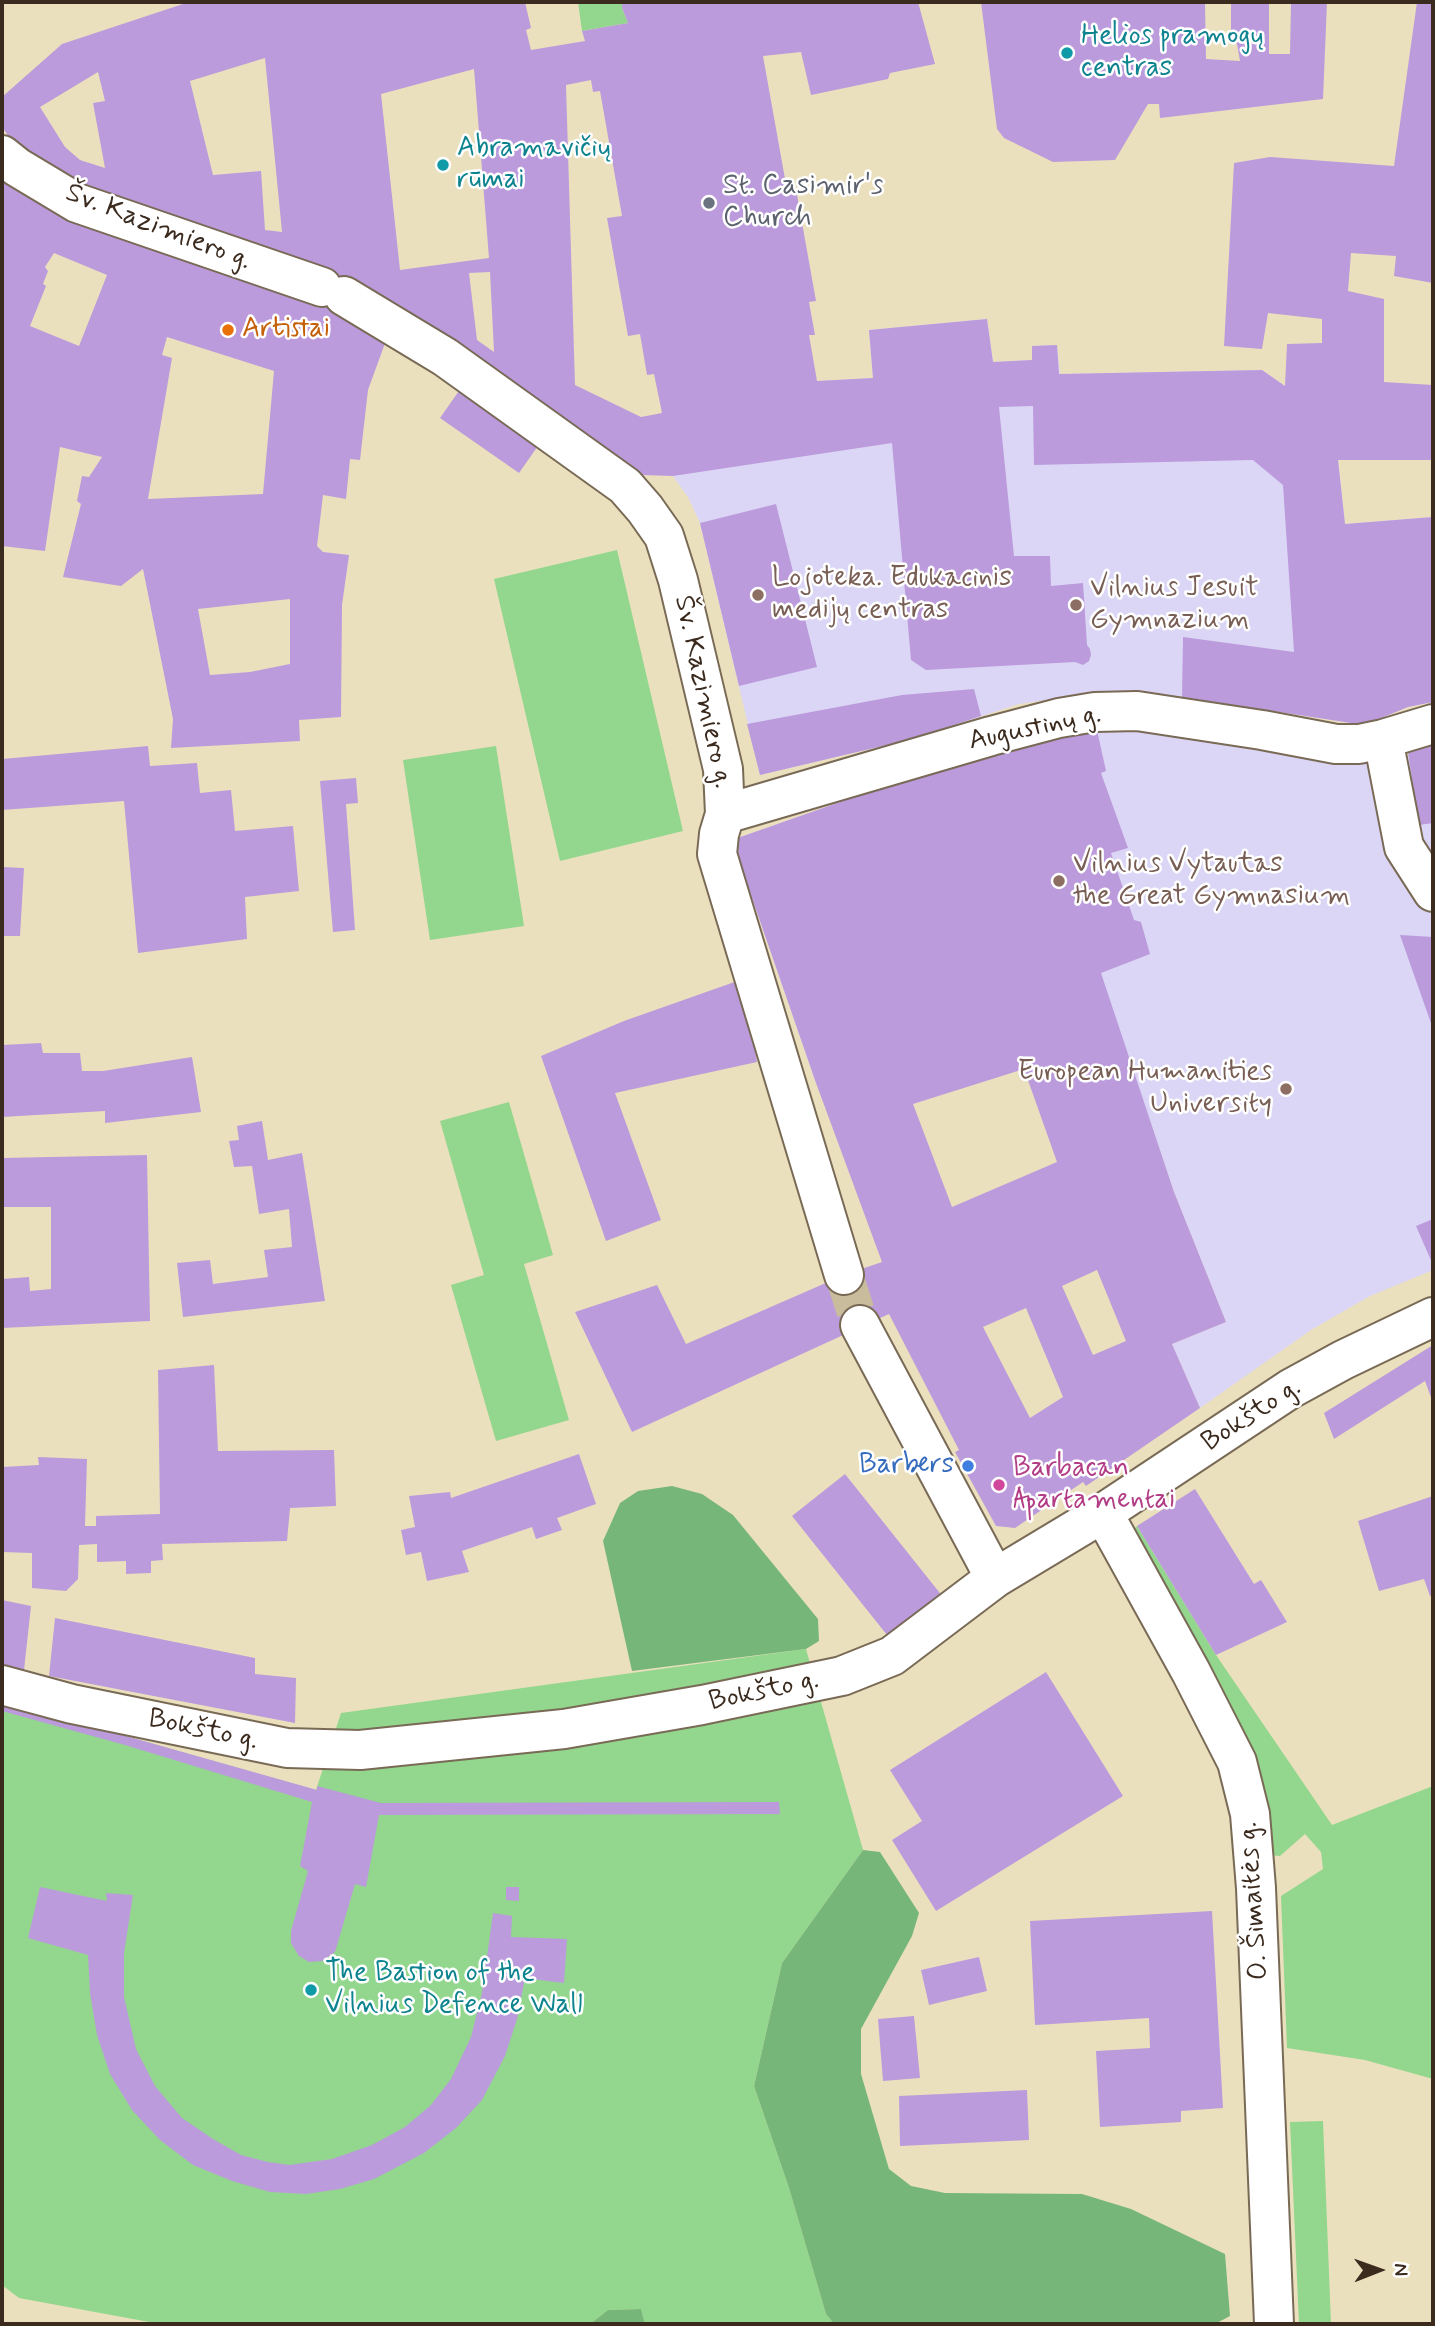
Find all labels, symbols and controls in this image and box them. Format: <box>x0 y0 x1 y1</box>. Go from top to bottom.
place label: Helios pramogų centras <box>1081 20 1264 86</box>
marker: Helios pramogų centras <box>1059 45 1075 61</box>
place label: Abramavičių rūmai <box>457 132 611 198</box>
marker: Abramavičių rūmai <box>435 157 451 173</box>
place label: St. Casimir's Church <box>723 170 883 236</box>
street label: Šv. Kazimiero g. <box>60 177 256 279</box>
marker: St. Casimir's Church <box>701 195 717 211</box>
place label: Artistai <box>242 313 330 347</box>
marker: Artistai <box>220 322 236 338</box>
place label: Lojoteka. Edukacinis medijų centras <box>772 562 1012 628</box>
place label: Vilnius Jesuit Gymnazium <box>1090 572 1258 638</box>
marker: Lojoteka. Edukacinis medijų centras <box>750 587 766 603</box>
street label: Šv. Kazimiero g. <box>665 593 739 791</box>
marker: Vilnius Jesuit Gymnazium <box>1068 597 1084 613</box>
street label: Augustinų g. <box>966 699 1104 759</box>
place label: Vilnius Vytautas the Great Gymnasium <box>1073 848 1350 914</box>
marker: Vilnius Vytautas the Great Gymnasium <box>1051 873 1067 889</box>
place label: European Humanities University <box>1018 1056 1272 1122</box>
marker: European Humanities University <box>1278 1081 1294 1097</box>
street label: Bokšto g. <box>1196 1372 1308 1460</box>
place label: Barbers <box>859 1449 954 1483</box>
place label: Barbacan Apartamentai <box>1013 1452 1175 1518</box>
marker: Barbers <box>960 1458 976 1474</box>
marker: Barbacan Apartamentai <box>991 1477 1007 1493</box>
street label: Bokšto g. <box>706 1664 822 1720</box>
street label: Bokšto g. <box>145 1703 261 1759</box>
street label: O. Šimaitės g. <box>1233 1821 1277 1981</box>
place label: The Bastion of the Vilnius Defence Wall <box>325 1957 583 2023</box>
marker: The Bastion of the Vilnius Defence Wall <box>303 1982 319 1998</box>
north arrow <box>1344 2235 1414 2305</box>
text: N <box>1388 2263 1413 2276</box>

